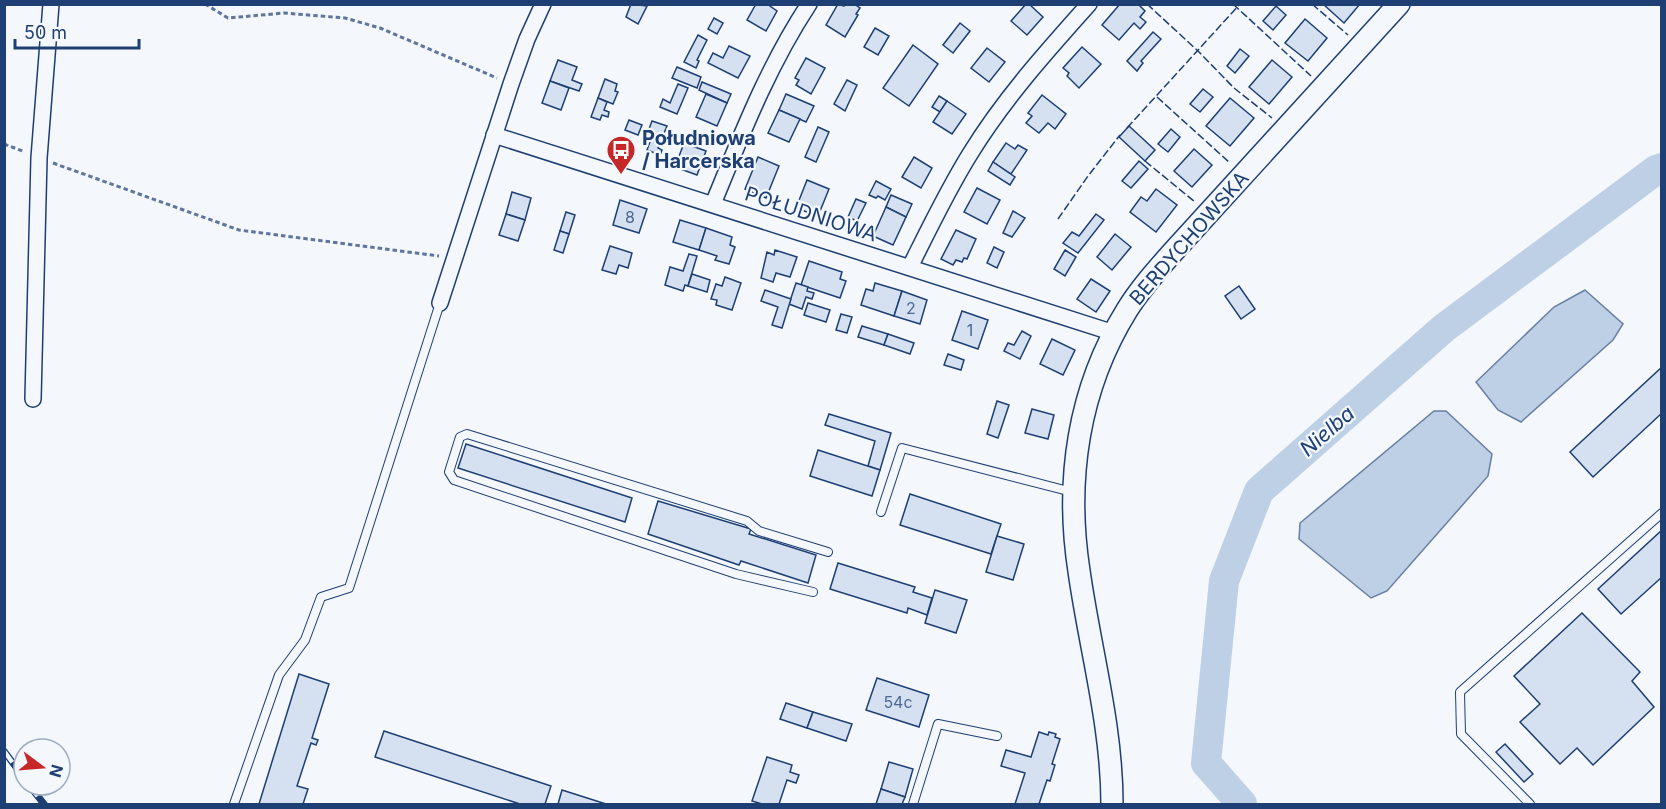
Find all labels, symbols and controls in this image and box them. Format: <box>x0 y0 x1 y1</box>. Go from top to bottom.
scale bar <box>15 12 140 50</box>
text: 50 m <box>24 22 67 43</box>
place label: Południowa / Harcerska <box>642 126 756 173</box>
bus stop icon: Południowa / Harcerska <box>605 134 637 176</box>
street label: BERDYCHOWSKA <box>1124 166 1254 310</box>
street label: POŁUDNIOWA <box>742 181 880 247</box>
house number: 8 <box>625 207 635 227</box>
house number: 2 <box>906 298 916 318</box>
house number: 1 <box>967 320 973 340</box>
water label: Nielba <box>1295 401 1359 461</box>
house number: 54c <box>883 692 913 712</box>
north arrow <box>12 737 72 797</box>
text: N <box>45 763 68 780</box>

